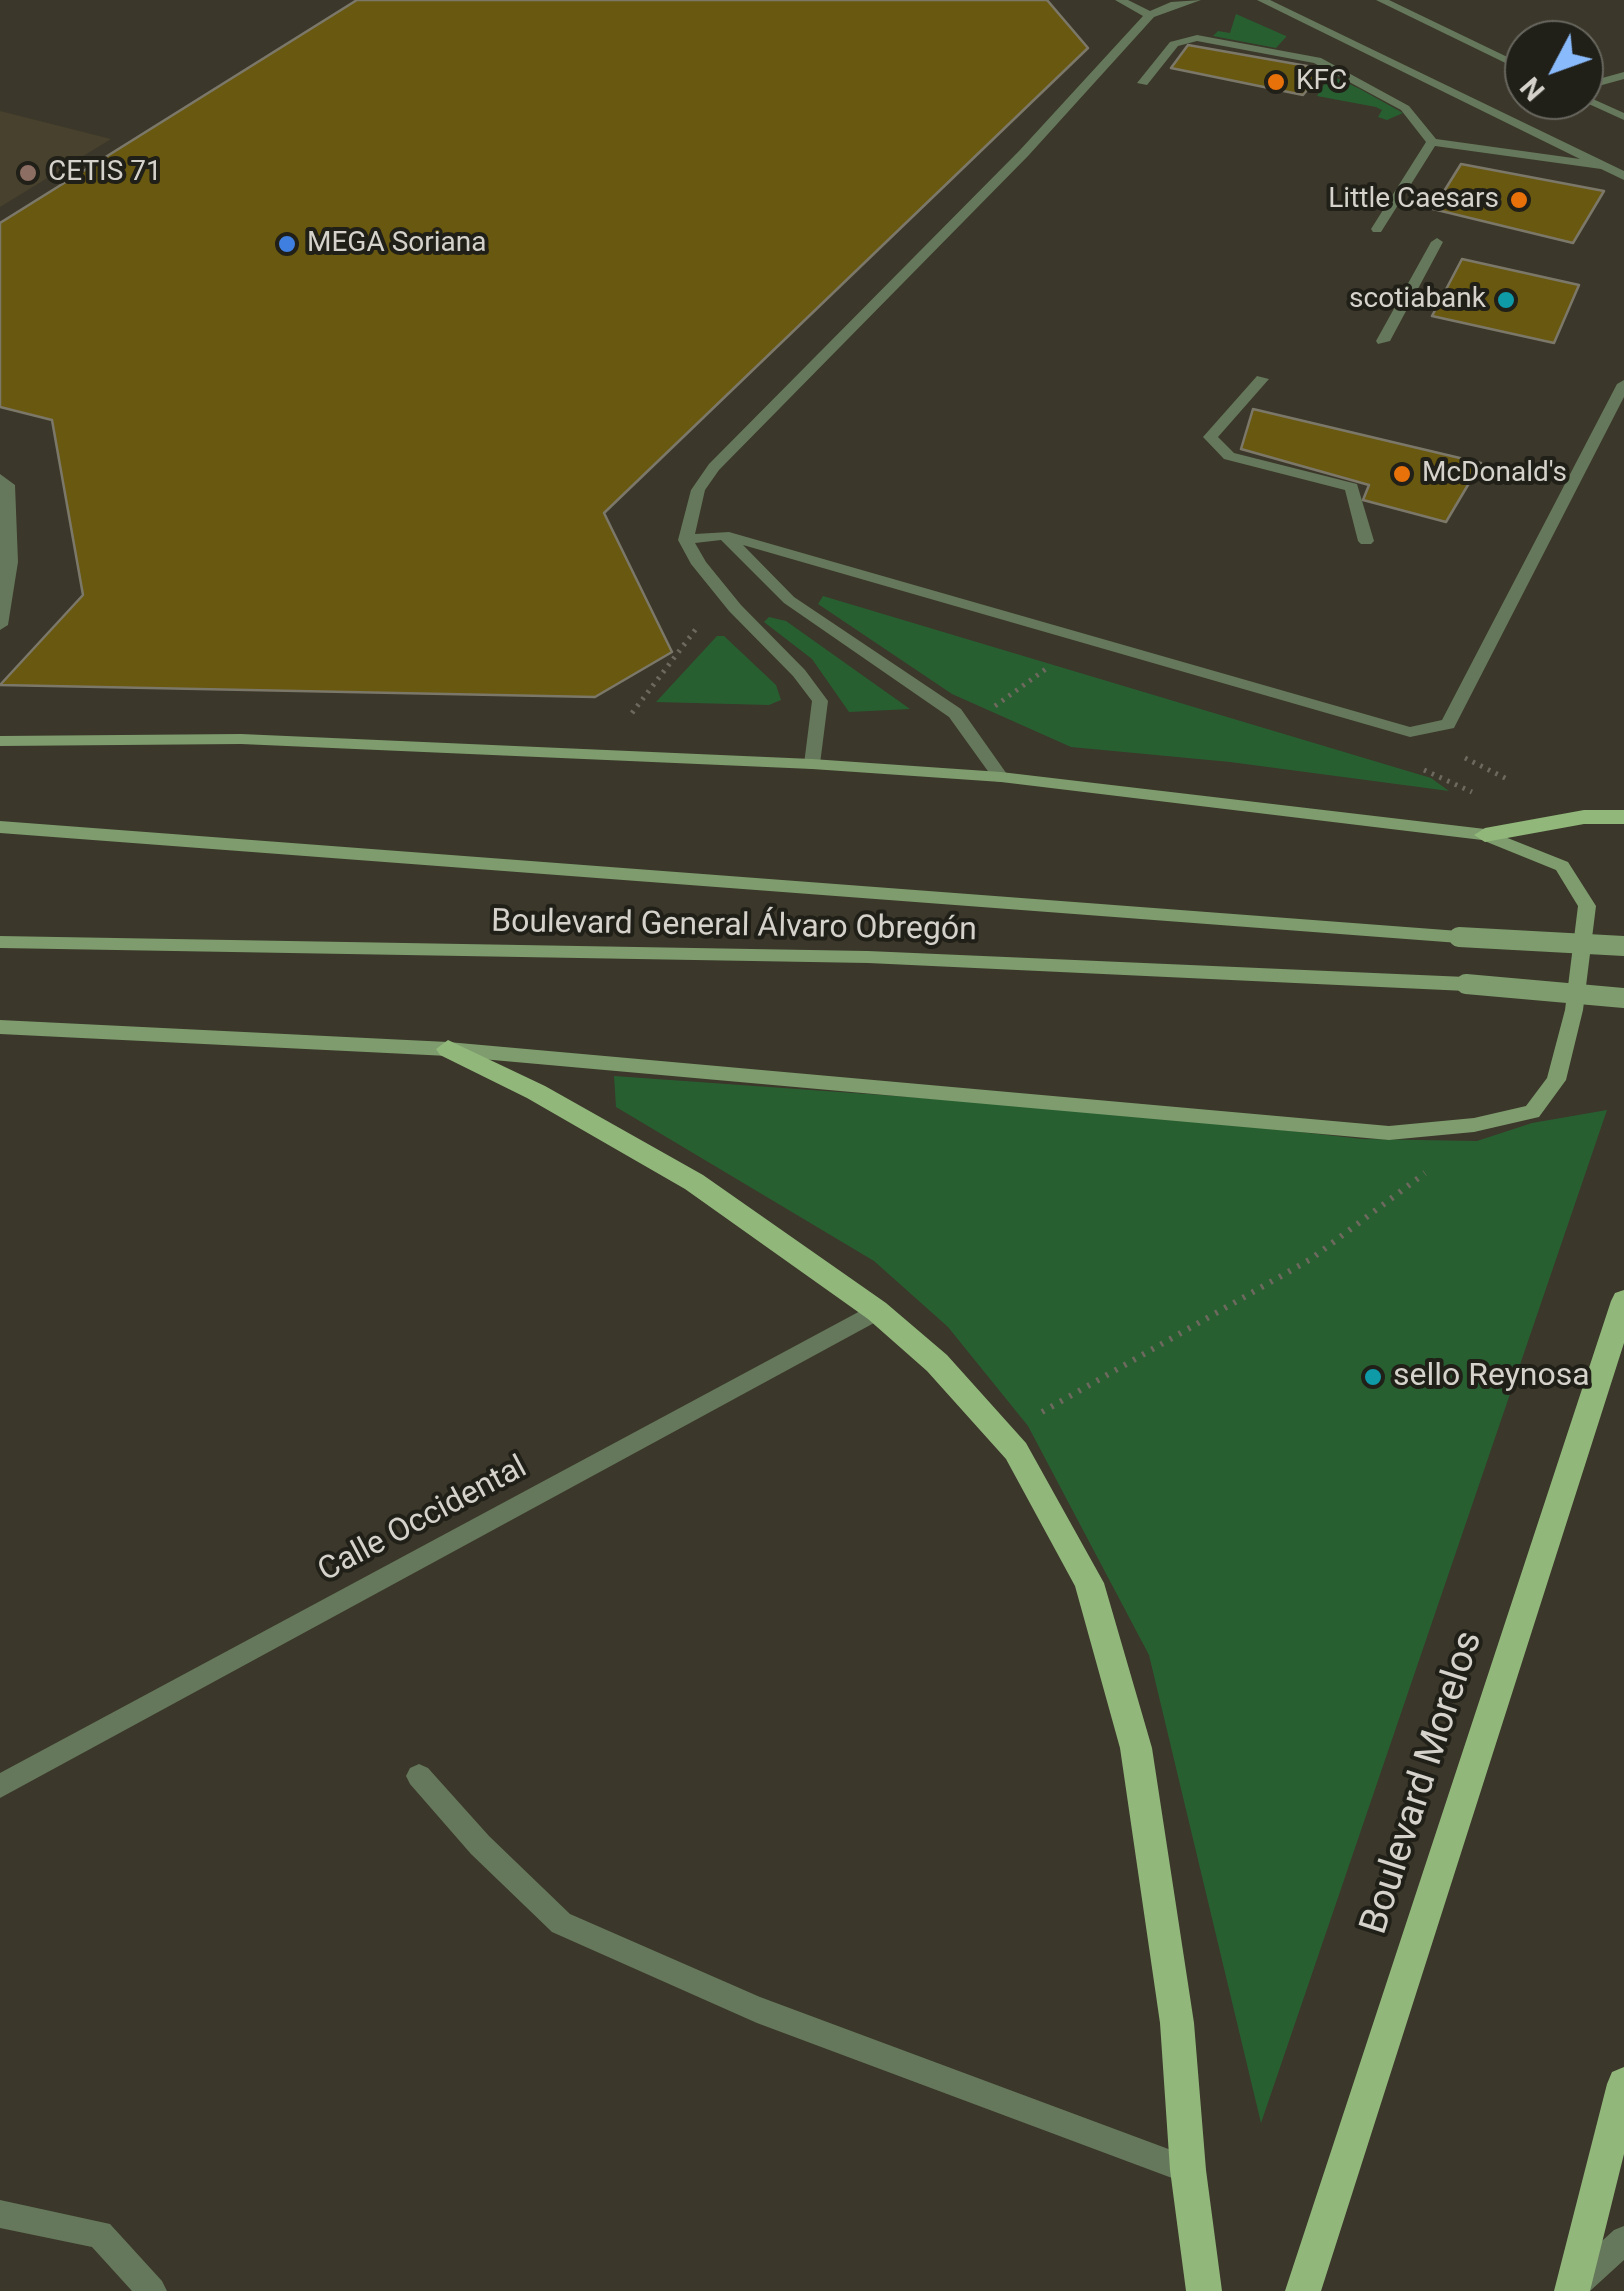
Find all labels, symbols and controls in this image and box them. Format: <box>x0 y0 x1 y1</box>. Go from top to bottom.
north arrow <box>1504 20 1604 120</box>
place label: KFC <box>1296 65 1347 99</box>
text: N <box>1514 70 1551 107</box>
marker: KFC <box>1265 71 1287 93</box>
place label: CETIS 71 <box>48 156 162 190</box>
marker: CETIS 71 <box>17 162 39 184</box>
place label: Little Caesars <box>1328 183 1499 217</box>
marker: Little Caesars <box>1508 189 1530 211</box>
place label: MEGA Soriana <box>307 227 486 261</box>
marker: MEGA Soriana <box>276 233 298 255</box>
place label: scotiabank <box>1349 283 1486 317</box>
marker: scotiabank <box>1495 289 1517 311</box>
place label: McDonald's <box>1422 457 1567 491</box>
marker: McDonald's <box>1391 463 1413 485</box>
street label: Boulevard General Álvaro Obregón <box>491 904 977 950</box>
place label: sello Reynosa <box>1393 1358 1590 1396</box>
marker: sello Reynosa <box>1362 1366 1384 1388</box>
street label: Calle Occidental <box>312 1449 534 1591</box>
street label: Boulevard Morelos <box>1353 1626 1493 1940</box>

